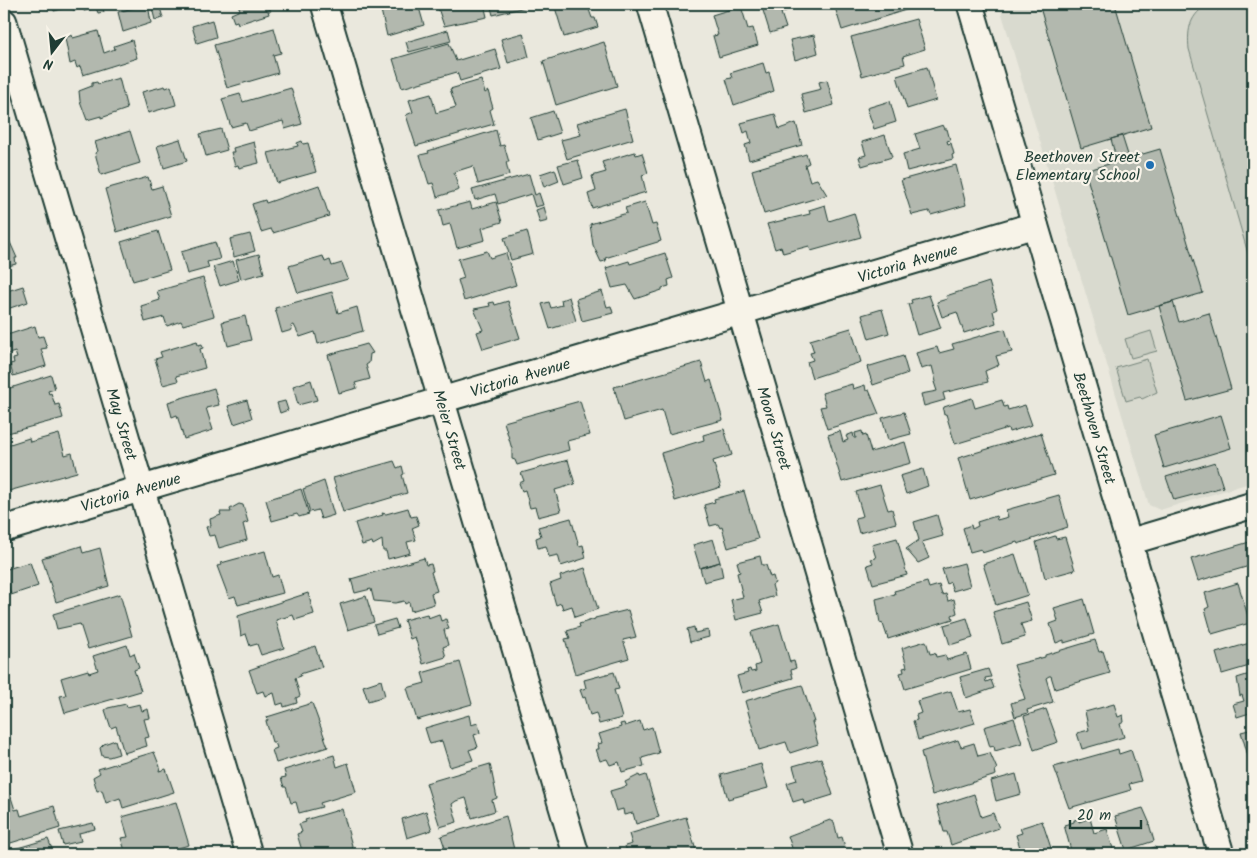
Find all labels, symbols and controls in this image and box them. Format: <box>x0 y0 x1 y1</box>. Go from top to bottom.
north arrow <box>28 28 78 78</box>
text: N <box>41 52 56 75</box>
place label: Beethoven Street Elementary School <box>1016 145 1141 188</box>
marker: Beethoven Street Elementary School <box>1144 159 1156 171</box>
street label: Victoria Avenue <box>855 237 961 291</box>
street label: Victoria Avenue <box>467 352 573 405</box>
street label: Beethoven Street <box>1065 369 1122 488</box>
street label: Moore Street <box>749 383 798 474</box>
street label: May Street <box>98 385 144 464</box>
street label: Meier Street <box>425 387 473 474</box>
street label: Victoria Avenue <box>78 467 184 520</box>
scale bar <box>1070 798 1141 830</box>
text: 20 m <box>1077 804 1111 828</box>

